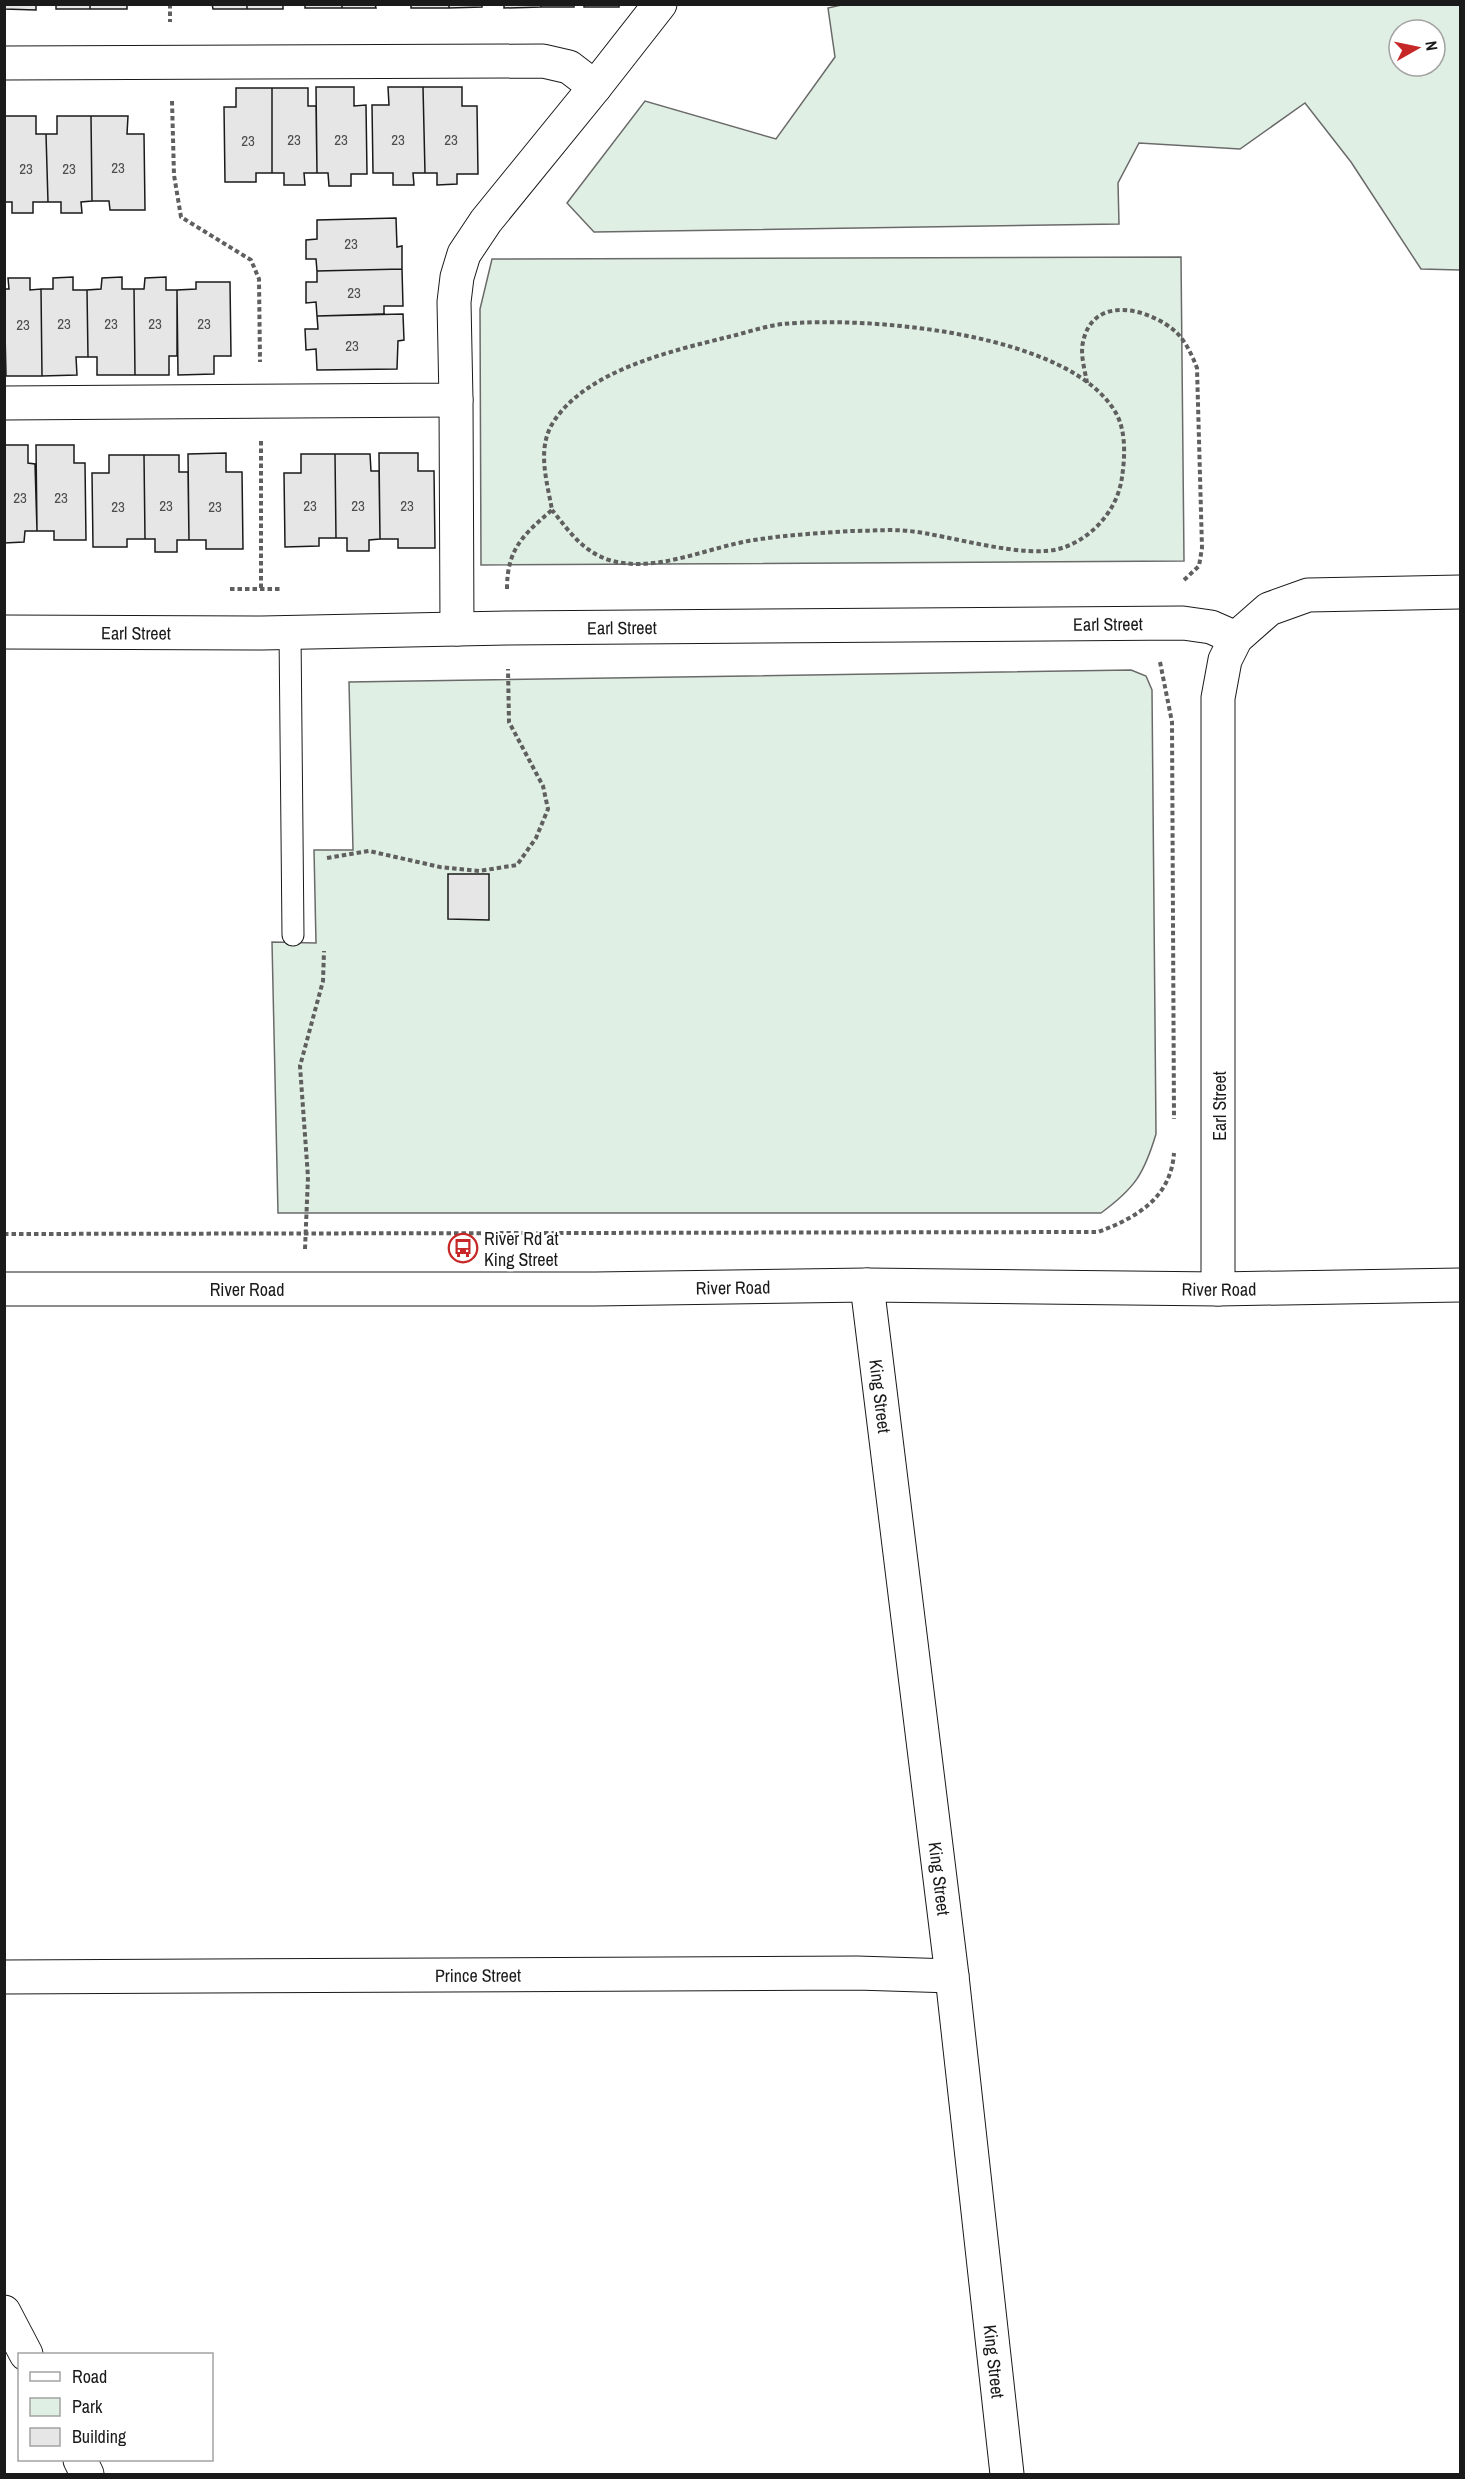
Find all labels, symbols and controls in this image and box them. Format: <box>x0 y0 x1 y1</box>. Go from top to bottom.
north arrow <box>1387 18 1447 78</box>
text: N <box>1420 39 1443 52</box>
house number: 23 <box>287 129 301 150</box>
house number: 23 <box>334 129 348 150</box>
house number: 23 <box>391 129 405 150</box>
house number: 23 <box>444 129 458 150</box>
house number: 23 <box>241 130 255 151</box>
house number: 23 <box>111 157 125 178</box>
house number: 23 <box>19 158 33 179</box>
house number: 23 <box>62 158 76 179</box>
house number: 23 <box>344 233 358 254</box>
house number: 23 <box>347 282 361 303</box>
house number: 23 <box>57 313 71 334</box>
house number: 23 <box>104 313 118 334</box>
house number: 23 <box>148 313 162 334</box>
house number: 23 <box>197 313 211 334</box>
house number: 23 <box>16 314 30 335</box>
house number: 23 <box>345 335 359 356</box>
house number: 23 <box>13 487 27 508</box>
house number: 23 <box>54 487 68 508</box>
house number: 23 <box>159 495 173 516</box>
house number: 23 <box>303 495 317 516</box>
house number: 23 <box>351 495 365 516</box>
house number: 23 <box>400 495 414 516</box>
house number: 23 <box>111 496 125 517</box>
house number: 23 <box>208 496 222 517</box>
street label: Earl Street <box>1073 611 1143 636</box>
street label: Earl Street <box>587 614 657 640</box>
street label: Earl Street <box>101 620 171 645</box>
street label: Earl Street <box>1207 1071 1232 1141</box>
place label: River Rd at King Street <box>484 1226 559 1272</box>
bus stop icon: River Rd at King Street <box>447 1232 479 1264</box>
street label: River Road <box>695 1274 771 1300</box>
street label: River Road <box>1181 1276 1257 1302</box>
street label: River Road <box>210 1277 284 1302</box>
street label: King Street <box>864 1358 898 1434</box>
street label: King Street <box>923 1840 957 1917</box>
street label: Prince Street <box>435 1962 521 1987</box>
street label: King Street <box>978 2323 1011 2400</box>
legend <box>18 2353 213 2461</box>
text: Road <box>72 2364 107 2389</box>
text: Park <box>72 2394 103 2419</box>
text: Building <box>72 2424 127 2449</box>

